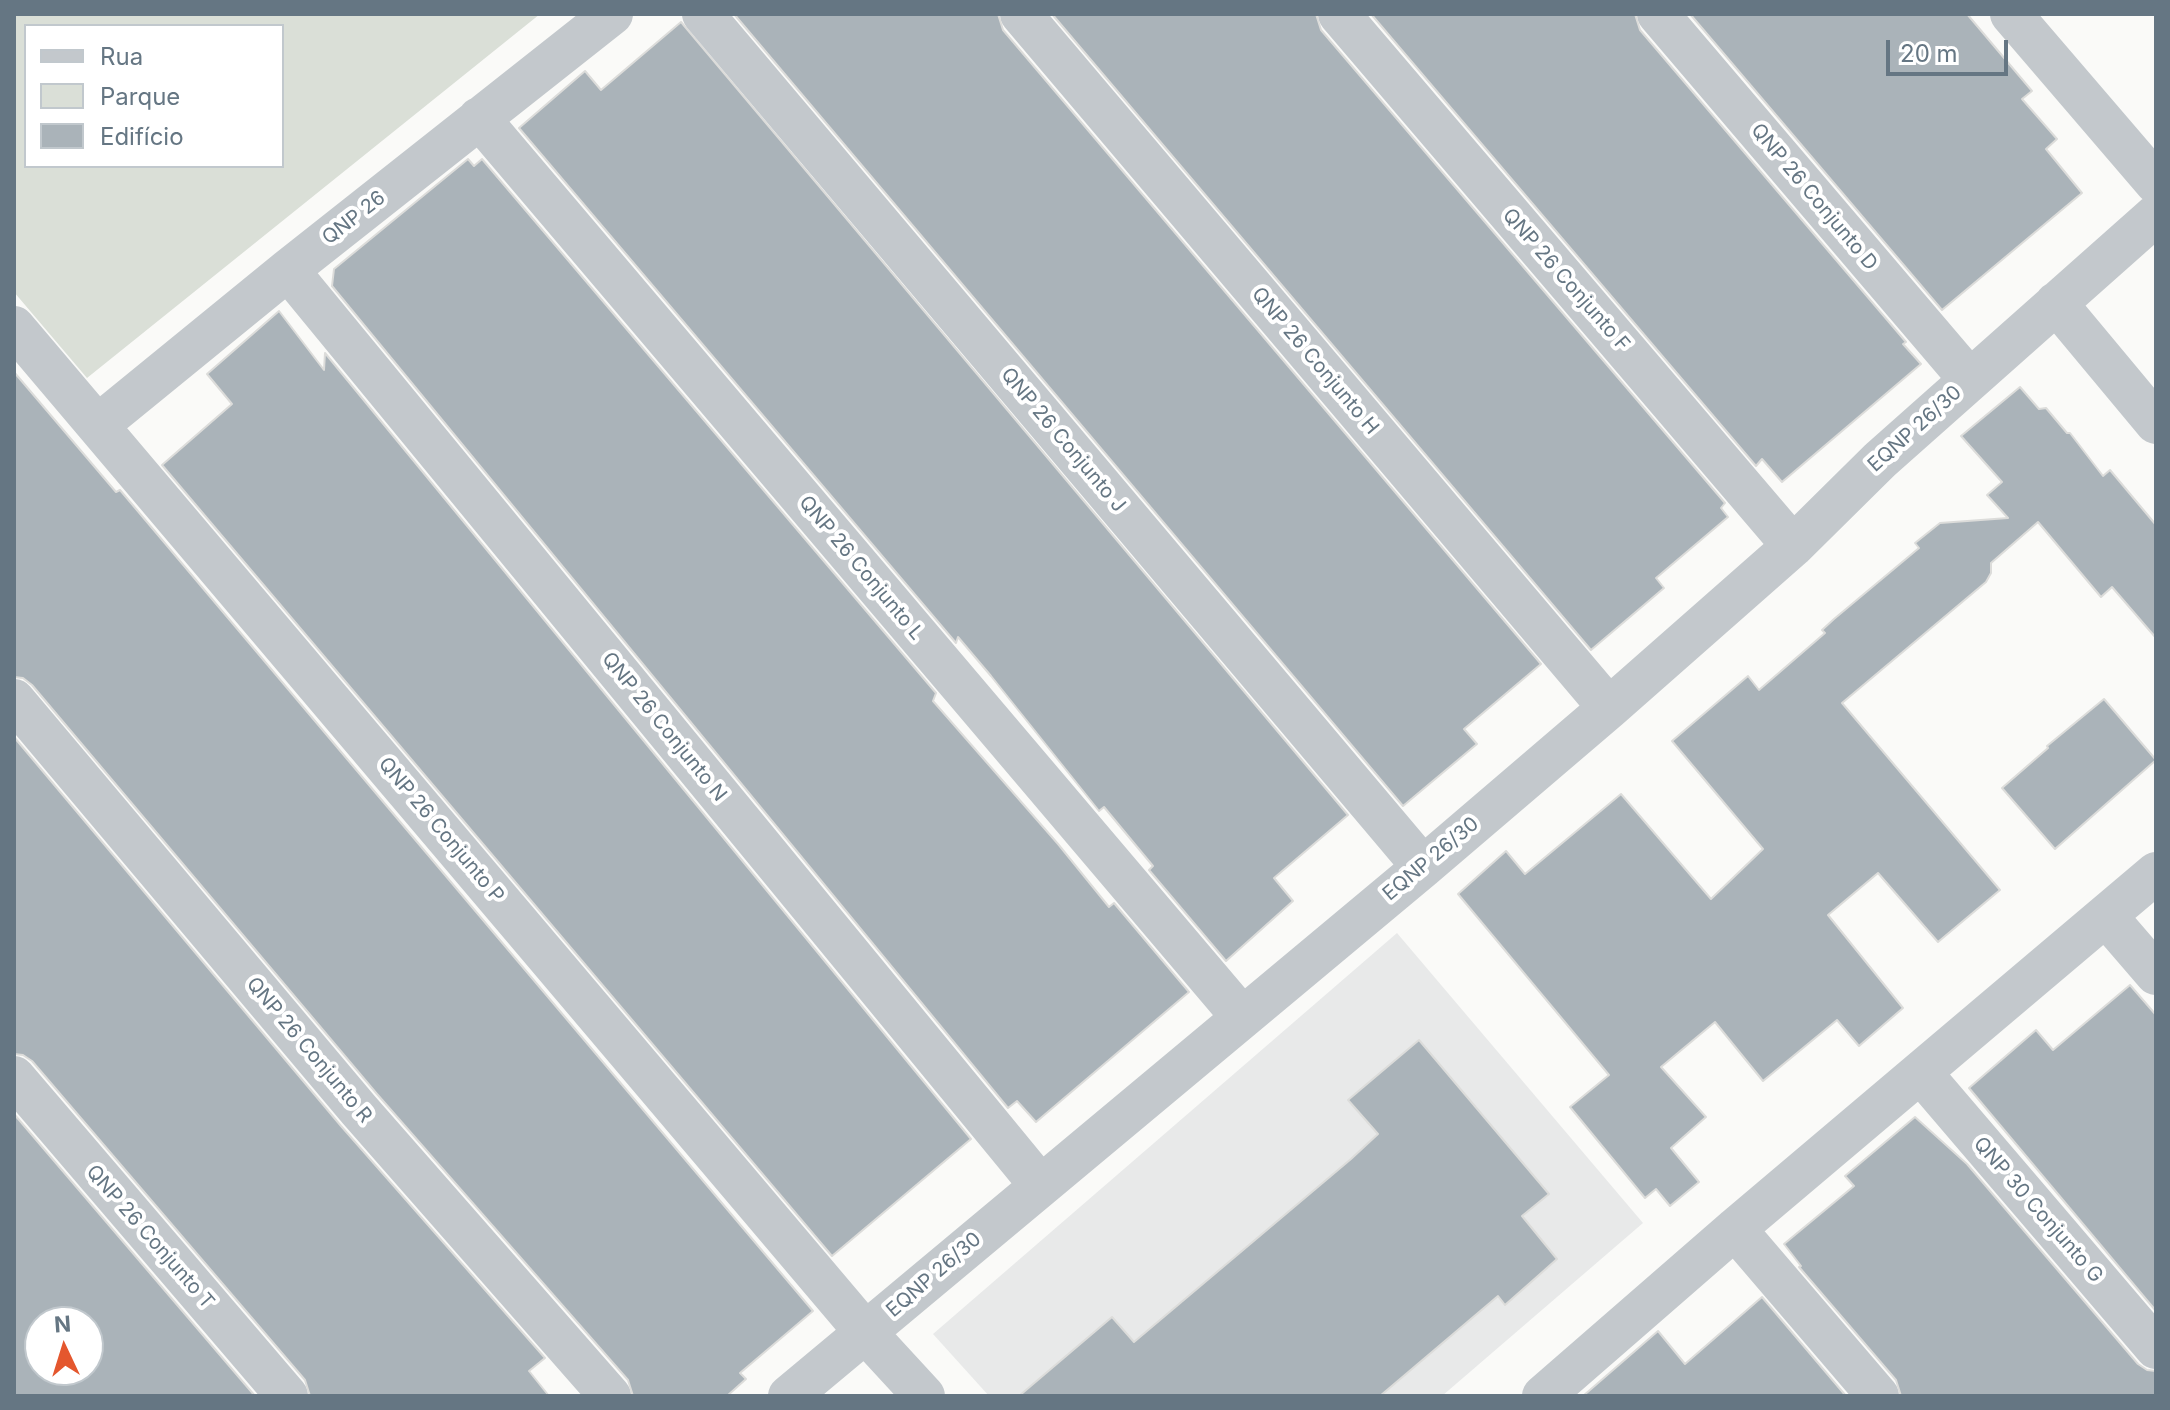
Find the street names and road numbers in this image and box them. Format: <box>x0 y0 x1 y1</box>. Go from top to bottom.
street label: QNP 26 Conjunto D <box>1746 119 1882 275</box>
street label: QNP 26 <box>318 186 390 250</box>
street label: QNP 26 Conjunto F <box>1497 204 1635 356</box>
street label: QNP 26 Conjunto H <box>1246 283 1384 439</box>
street label: QNP 26 Conjunto J <box>996 363 1130 517</box>
street label: EQNP 26/30 <box>1863 381 1967 477</box>
street label: QNP 26 Conjunto L <box>794 491 928 645</box>
street label: QNP 26 Conjunto N <box>596 648 732 806</box>
street label: QNP 26 Conjunto P <box>373 752 509 908</box>
street label: EQNP 26/30 <box>1378 812 1484 906</box>
street label: QNP 26 Conjunto R <box>241 972 377 1128</box>
street label: QNP 30 Conjunto G <box>1968 1132 2108 1288</box>
street label: QNP 26 Conjunto T <box>81 1160 219 1314</box>
street label: EQNP 26/30 <box>882 1227 986 1323</box>

